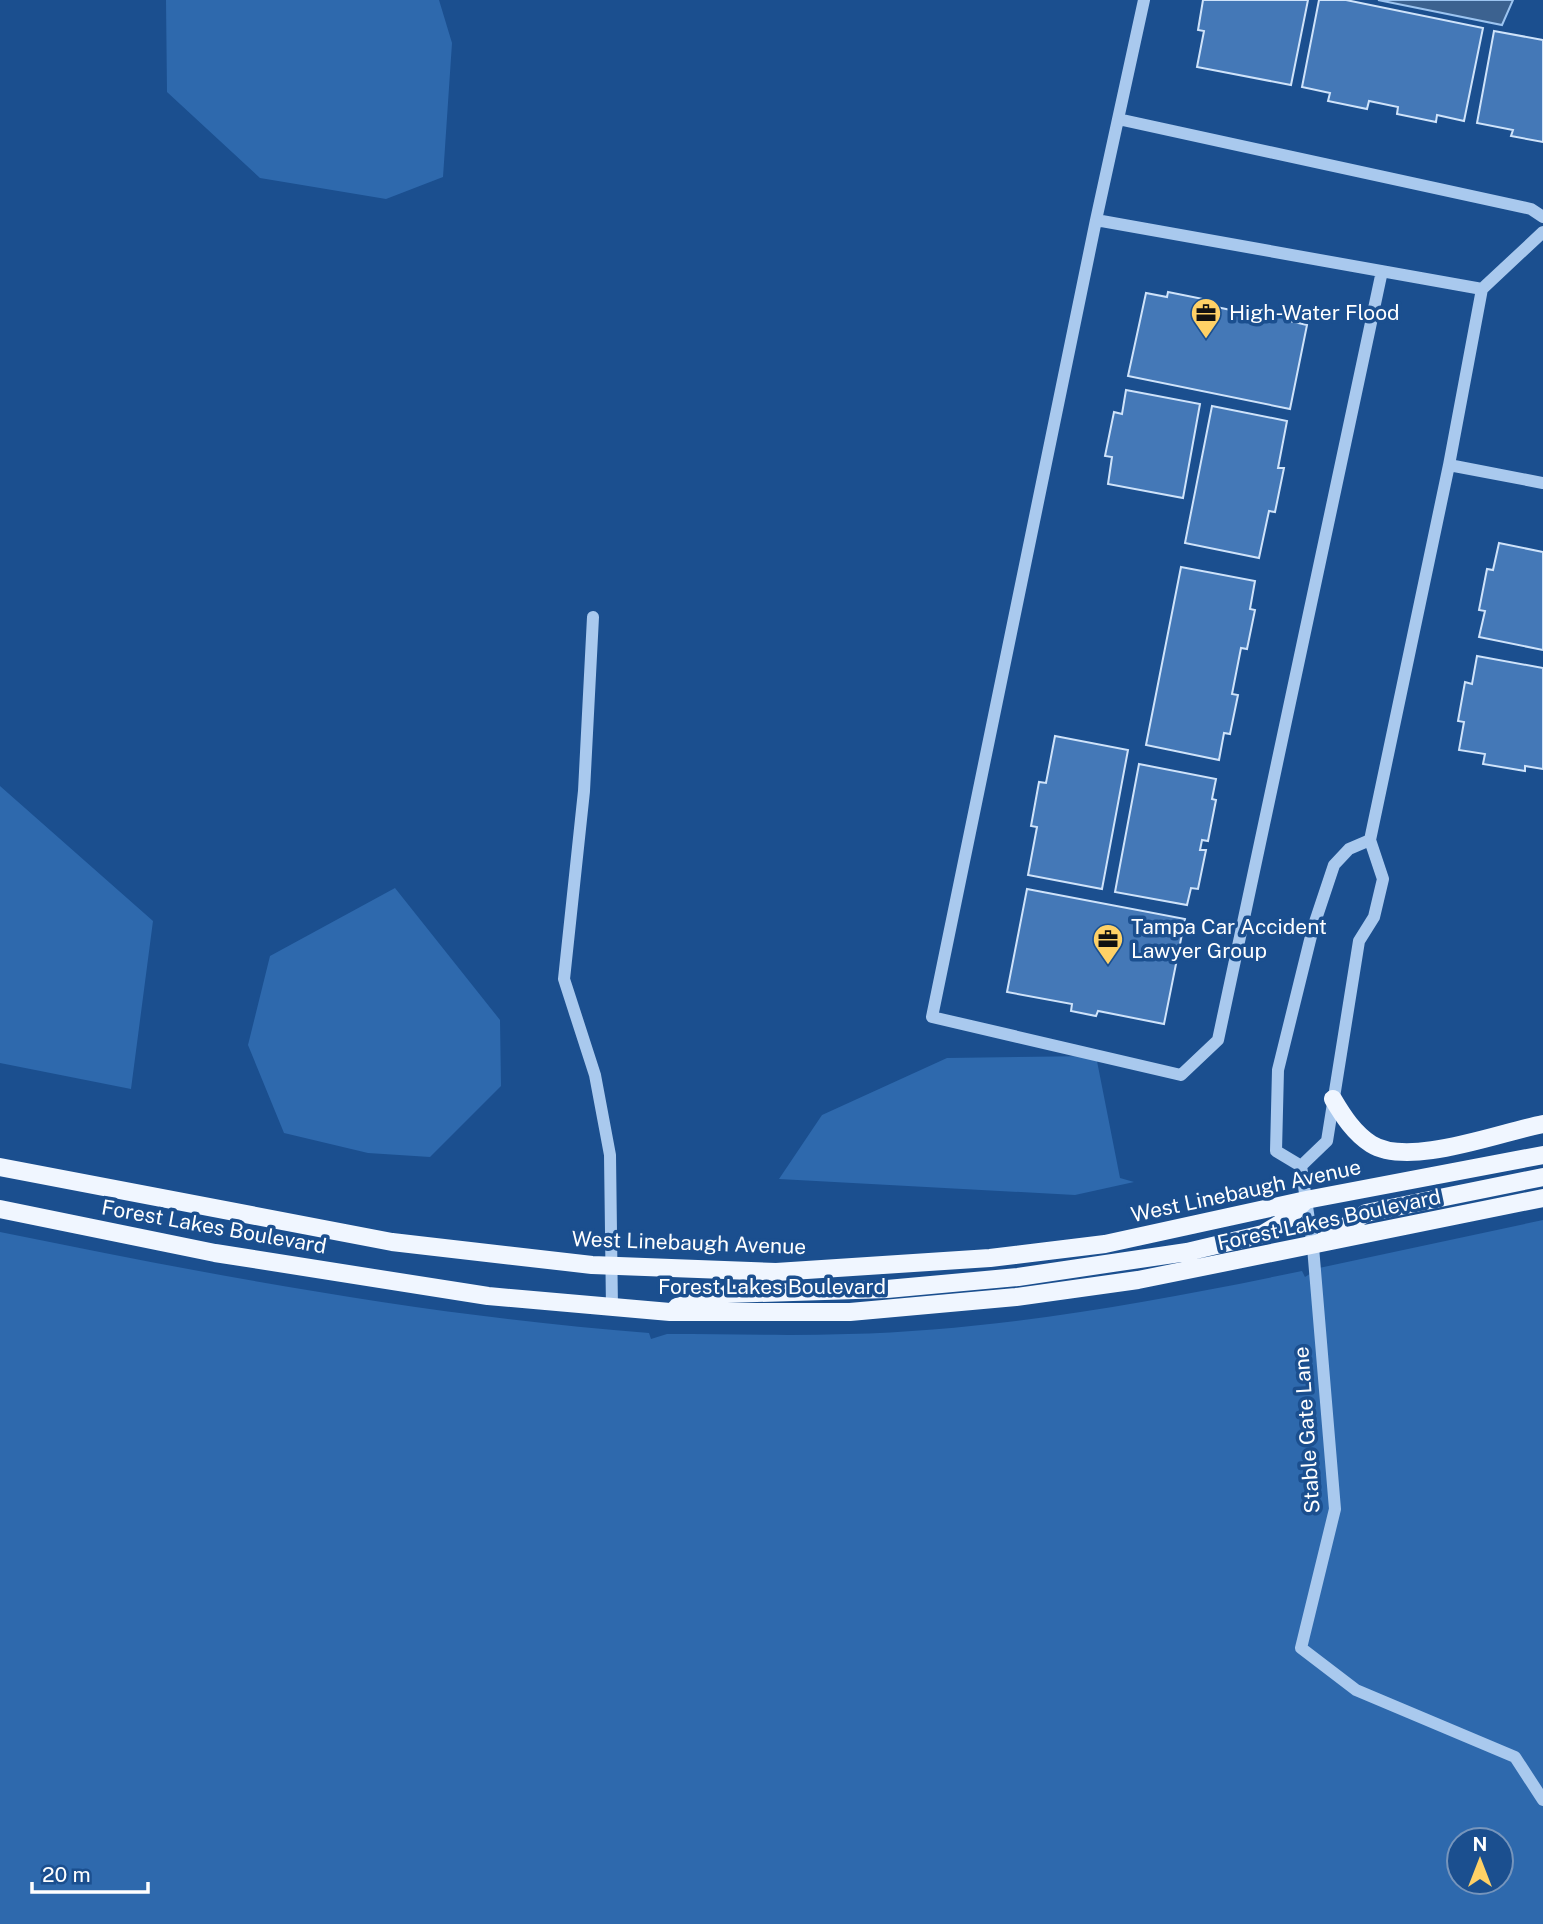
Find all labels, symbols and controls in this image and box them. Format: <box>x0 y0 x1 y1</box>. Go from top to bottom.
office icon: High-Water Flood <box>1189 296 1223 340</box>
place label: High-Water Flood <box>1229 300 1400 325</box>
place label: Tampa Car Accident Lawyer Group <box>1131 914 1327 963</box>
office icon: Tampa Car Accident Lawyer Group <box>1091 922 1125 966</box>
street label: West Linebaugh Avenue <box>1129 1154 1363 1227</box>
street label: Forest Lakes Boulevard <box>1215 1184 1443 1255</box>
street label: Forest Lakes Boulevard <box>100 1194 329 1259</box>
street label: West Linebaugh Avenue <box>571 1226 807 1259</box>
street label: Forest Lakes Boulevard <box>658 1274 886 1299</box>
street label: Stable Gate Lane <box>1288 1346 1325 1514</box>
north arrow <box>1445 1826 1515 1896</box>
text: N <box>1473 1833 1487 1855</box>
scale bar <box>32 1850 147 1894</box>
text: 20 m <box>42 1862 91 1887</box>

